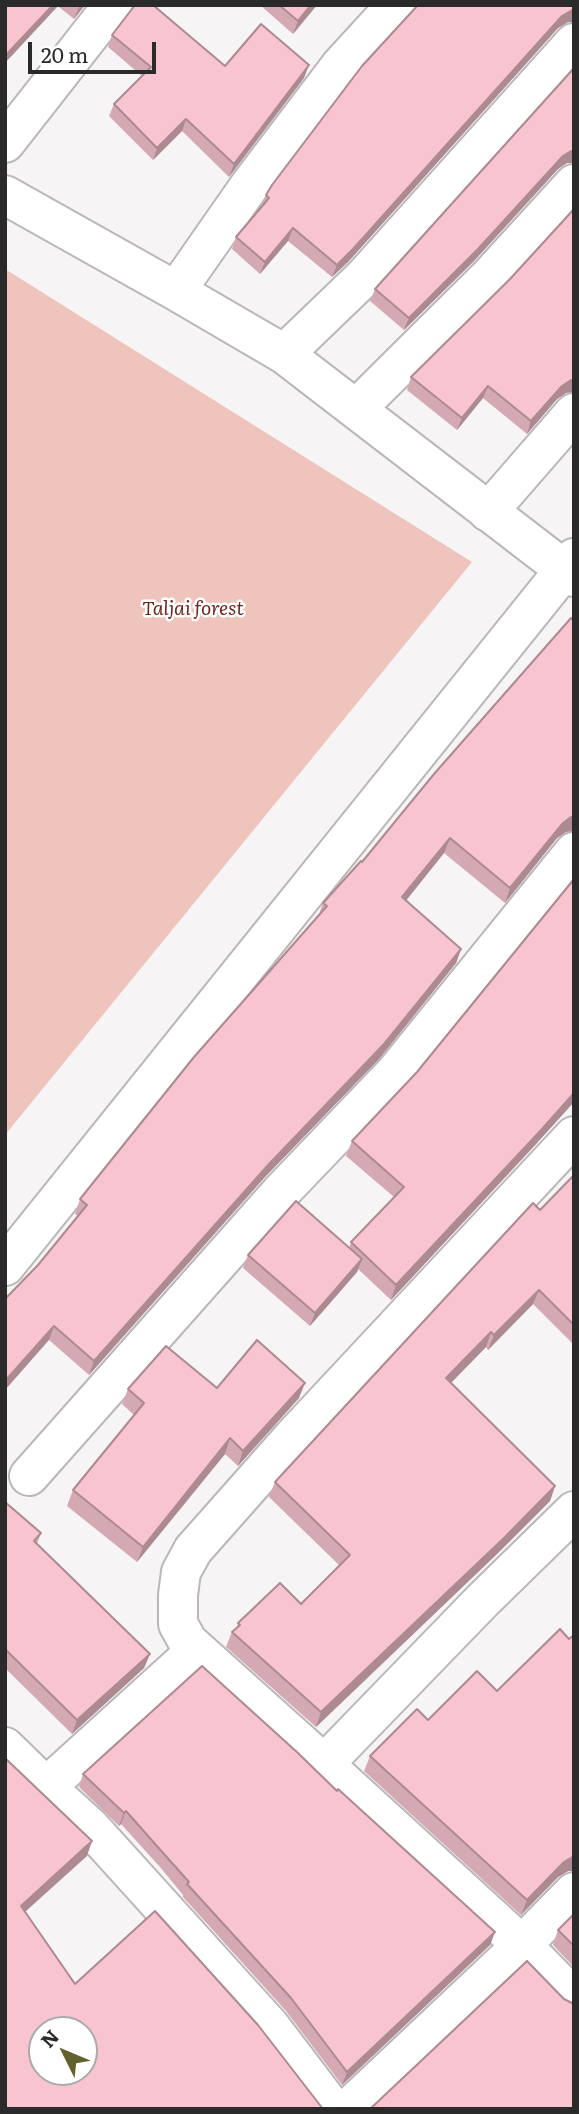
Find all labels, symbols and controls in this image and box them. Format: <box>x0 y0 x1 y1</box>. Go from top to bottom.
scale bar <box>32 28 159 72</box>
text: 20 m <box>41 38 88 69</box>
park label: Taljai forest <box>142 598 244 620</box>
north arrow <box>28 2016 98 2086</box>
text: N <box>33 2023 65 2053</box>

